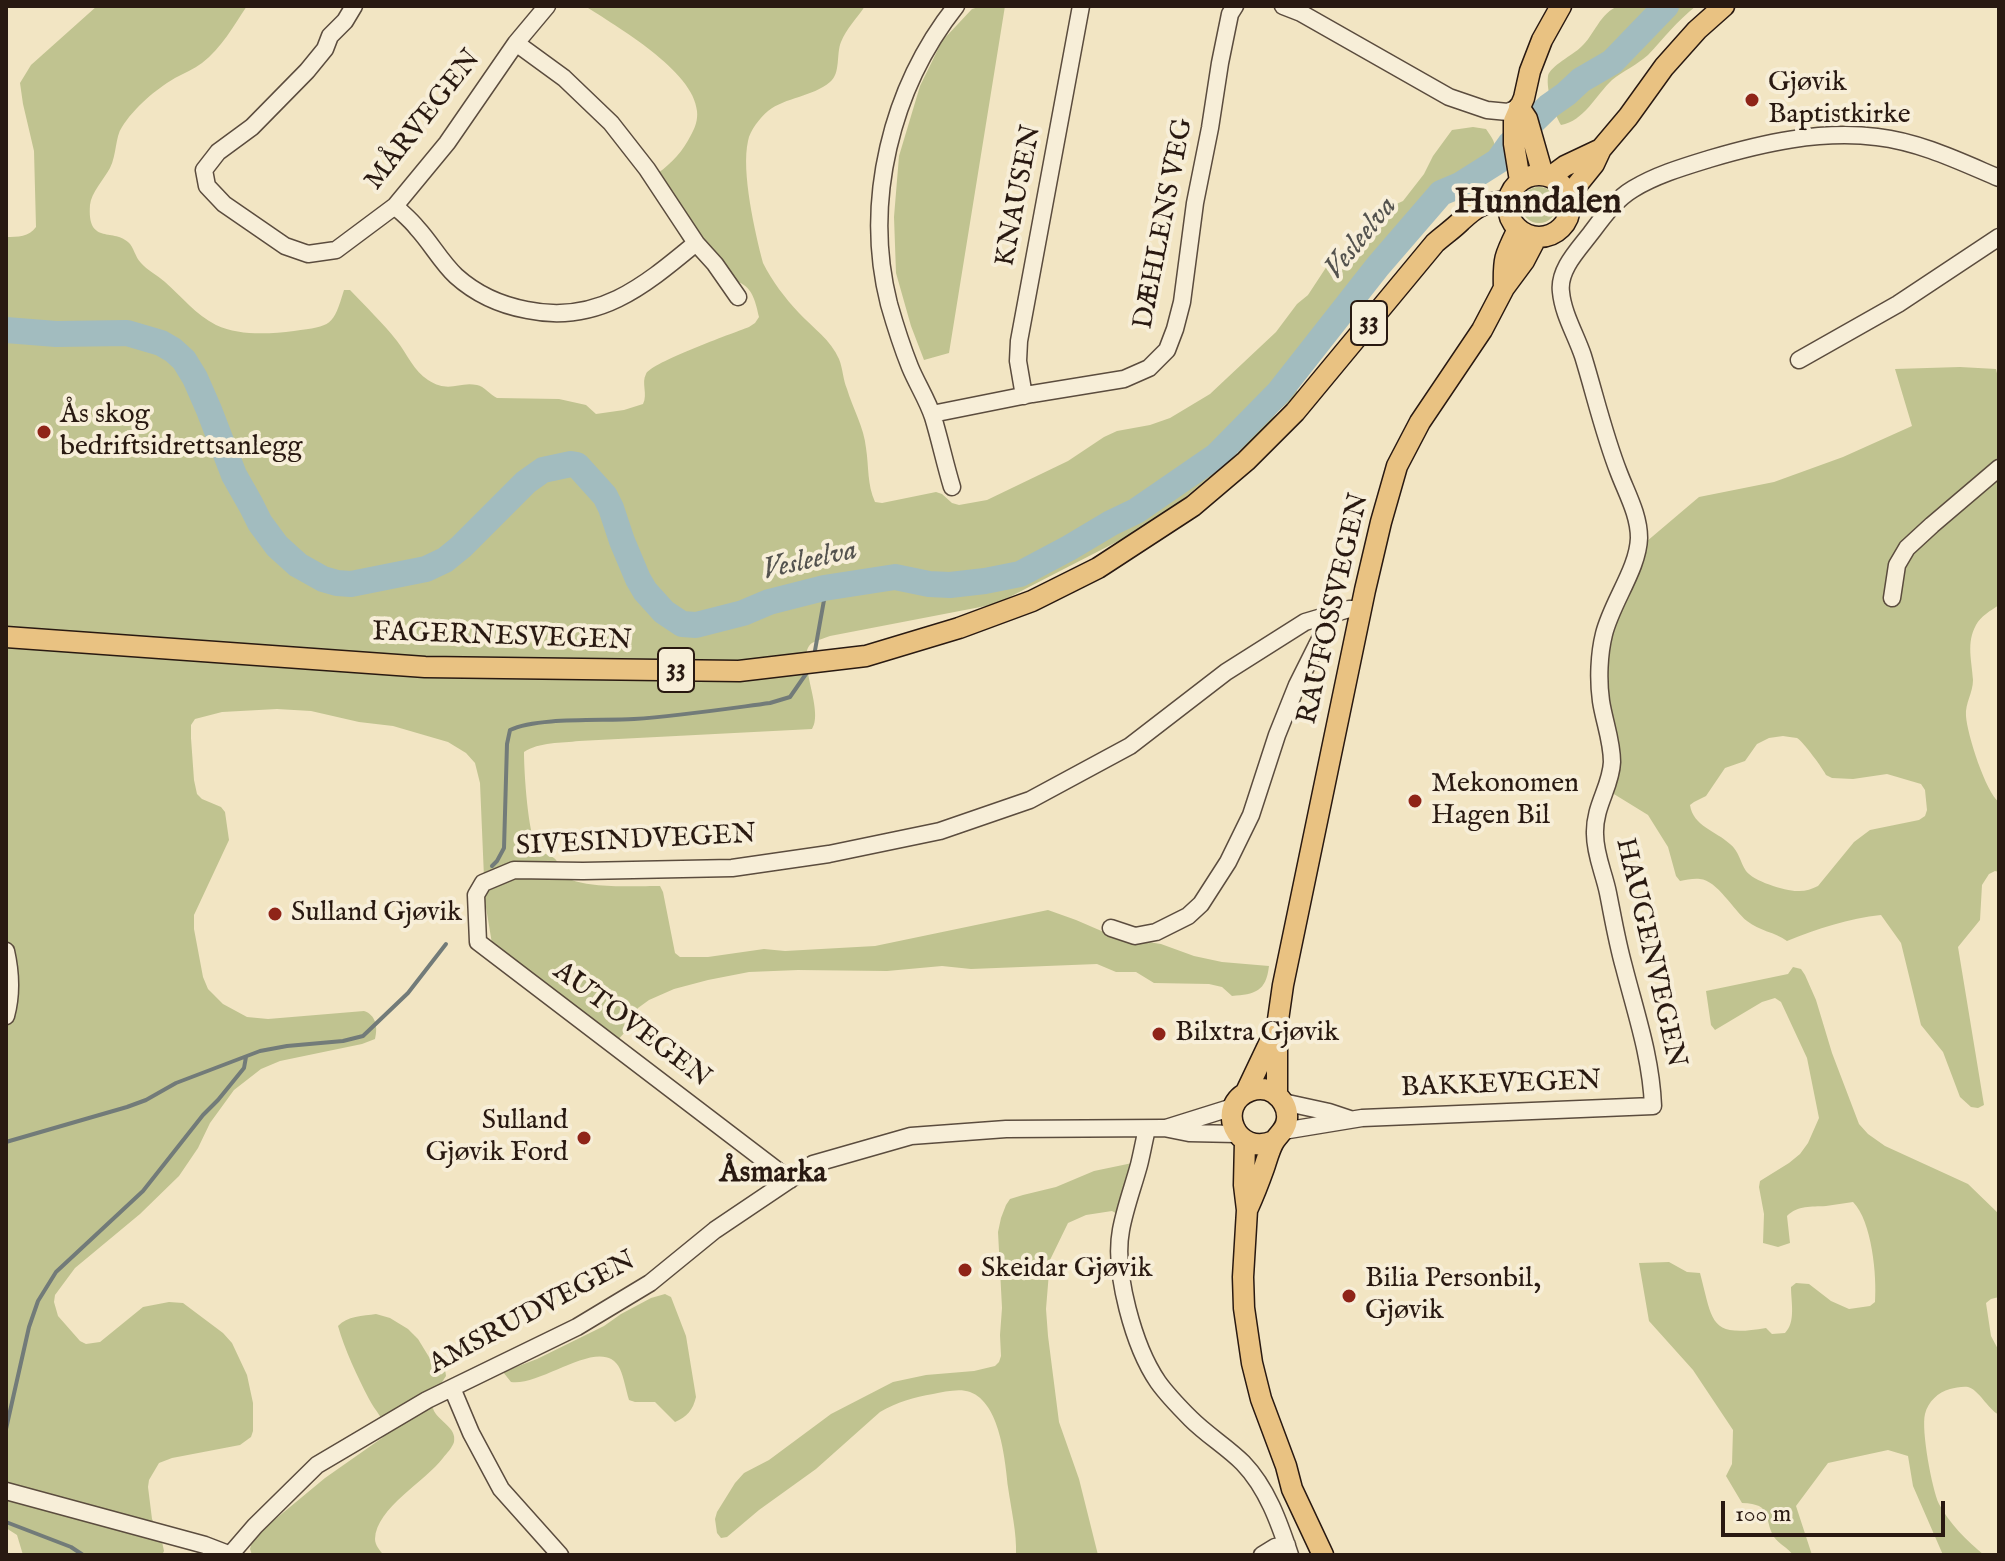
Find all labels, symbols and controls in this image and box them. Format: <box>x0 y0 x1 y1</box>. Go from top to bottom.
street label: MÅRVEGEN <box>359 44 489 198</box>
place label: Gjøvik Baptistkirke <box>1768 67 1911 133</box>
marker: Gjøvik Baptistkirke <box>1743 91 1761 109</box>
street label: DÆHLENS VEG <box>1128 116 1202 332</box>
street label: KNAUSEN <box>990 122 1050 270</box>
district label: Hunndalen <box>1454 183 1622 227</box>
water label: Vesleelva <box>1318 190 1406 288</box>
road number: 33 <box>1351 301 1387 345</box>
place label: Ås skog bedriftsidrettsanlegg <box>60 399 302 465</box>
marker: Ås skog bedriftsidrettsanlegg <box>35 423 53 441</box>
street label: RAUFOSSVEGEN <box>1292 490 1378 728</box>
water label: Vesleelva <box>759 534 861 590</box>
street label: FAGERNESVEGEN <box>372 617 632 659</box>
road number: 33 <box>658 648 694 692</box>
place label: Mekonomen Hagen Bil <box>1431 768 1579 834</box>
marker: Mekonomen Hagen Bil <box>1406 792 1424 810</box>
street label: SIVESINDVEGEN <box>515 819 757 865</box>
street label: HAUGENVEGEN <box>1606 835 1692 1071</box>
place label: Sulland Gjøvik <box>291 897 462 931</box>
marker: Sulland Gjøvik <box>266 905 284 923</box>
street label: AUTOVEGEN <box>546 956 716 1096</box>
place label: Bilxtra Gjøvik <box>1175 1017 1339 1051</box>
marker: Bilxtra Gjøvik <box>1150 1025 1168 1043</box>
street label: BAKKEVEGEN <box>1400 1066 1602 1106</box>
place label: Sulland Gjøvik Ford <box>426 1105 568 1171</box>
marker: Sulland Gjøvik Ford <box>575 1129 593 1147</box>
district label: Åsmarka <box>720 1157 826 1193</box>
street label: AMSRUDVEGEN <box>424 1245 642 1383</box>
place label: Skeidar Gjøvik <box>981 1253 1152 1287</box>
marker: Skeidar Gjøvik <box>956 1261 974 1279</box>
place label: Bilia Personbil, Gjøvik <box>1365 1263 1541 1329</box>
marker: Bilia Personbil, Gjøvik <box>1340 1287 1358 1305</box>
scale bar <box>1725 1485 1949 1535</box>
text: 100 m <box>1735 1499 1791 1530</box>

